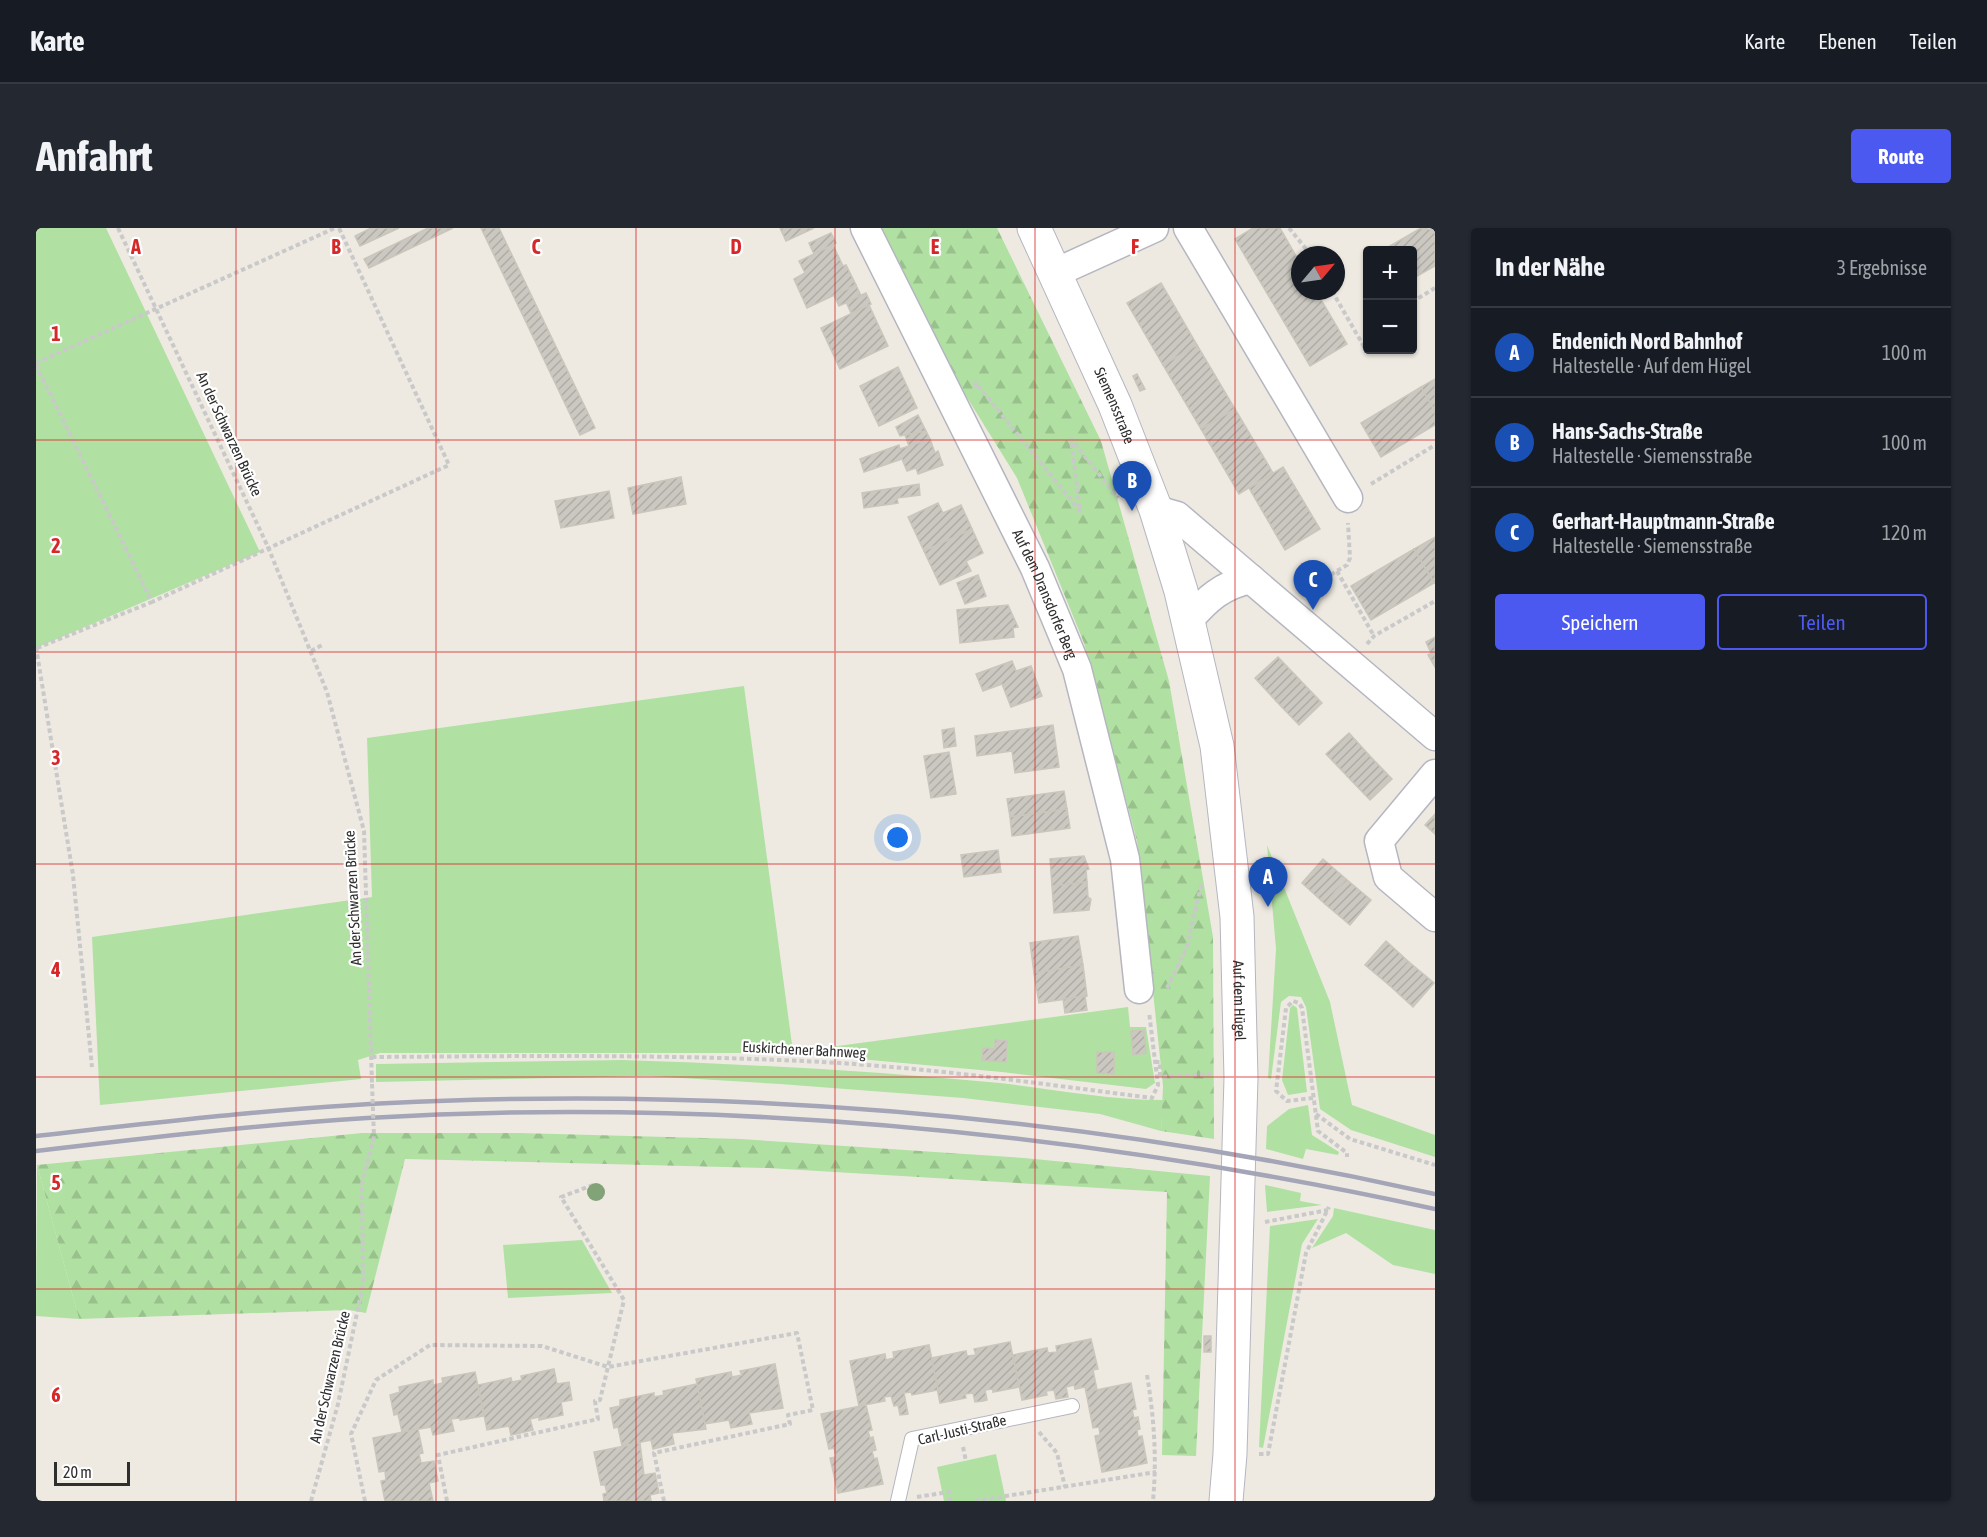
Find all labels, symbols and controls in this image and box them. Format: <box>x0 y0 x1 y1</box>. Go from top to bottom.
text: Karte <box>30 25 85 57</box>
text: Karte <box>1744 29 1785 53</box>
text: Ebenen <box>1818 29 1877 53</box>
text: Teilen <box>1910 29 1957 53</box>
button: Route <box>1851 129 1951 183</box>
text: Anfahrt <box>36 132 153 180</box>
text: A <box>130 235 141 258</box>
text: B <box>331 235 341 258</box>
text: C <box>532 235 541 258</box>
text: D <box>730 235 742 258</box>
text: E <box>931 235 940 258</box>
text: F <box>1131 235 1139 258</box>
north arrow <box>1291 246 1345 300</box>
map controls <box>1363 246 1417 354</box>
button: + <box>1363 246 1417 300</box>
text: In der Nähe <box>1495 252 1605 282</box>
text: 3 Ergebnisse <box>1837 256 1927 279</box>
button: − <box>1363 300 1417 354</box>
text: 1 <box>51 322 61 345</box>
text: Endenich Nord Bahnhof <box>1552 328 1742 354</box>
text: A <box>1510 341 1519 364</box>
text: 100 m <box>1882 341 1927 364</box>
text: Haltestelle · Auf dem Hügel <box>1552 354 1751 377</box>
street label: Siemensstraße <box>1091 365 1138 446</box>
street label: An der Schwarzen Brücke <box>193 369 266 499</box>
text: Hans-Sachs-Straße <box>1552 418 1703 444</box>
text: B <box>1510 431 1519 454</box>
text: 100 m <box>1882 431 1927 454</box>
text: Haltestelle · Siemensstraße <box>1552 444 1752 467</box>
pin: B <box>1112 462 1152 511</box>
text: Gerhart-Hauptmann-Straße <box>1552 508 1775 534</box>
text: C <box>1510 521 1519 544</box>
text: 120 m <box>1882 521 1927 544</box>
street label: Auf dem Dransdorfer Berg <box>1009 526 1081 662</box>
text: 2 <box>51 534 61 557</box>
text: Haltestelle · Siemensstraße <box>1552 534 1752 557</box>
pin: C <box>1294 560 1332 610</box>
button: Speichern <box>1495 594 1705 650</box>
button: Teilen <box>1717 594 1927 650</box>
text: 3 <box>51 746 61 769</box>
your location <box>883 823 912 852</box>
street label: An der Schwarzen Brücke <box>340 830 365 966</box>
pin: A <box>1248 858 1288 907</box>
text: 4 <box>50 958 61 981</box>
street label: Auf dem Hügel <box>1230 960 1249 1041</box>
street label: Euskirchener Bahnweg <box>742 1038 867 1061</box>
text: 5 <box>51 1171 61 1194</box>
street label: An der Schwarzen Brücke <box>306 1309 353 1445</box>
text: 6 <box>51 1383 61 1406</box>
street label: Carl-Justi-Straße <box>916 1411 1008 1448</box>
scale bar <box>54 1459 130 1486</box>
text: 20 m <box>63 1463 92 1481</box>

